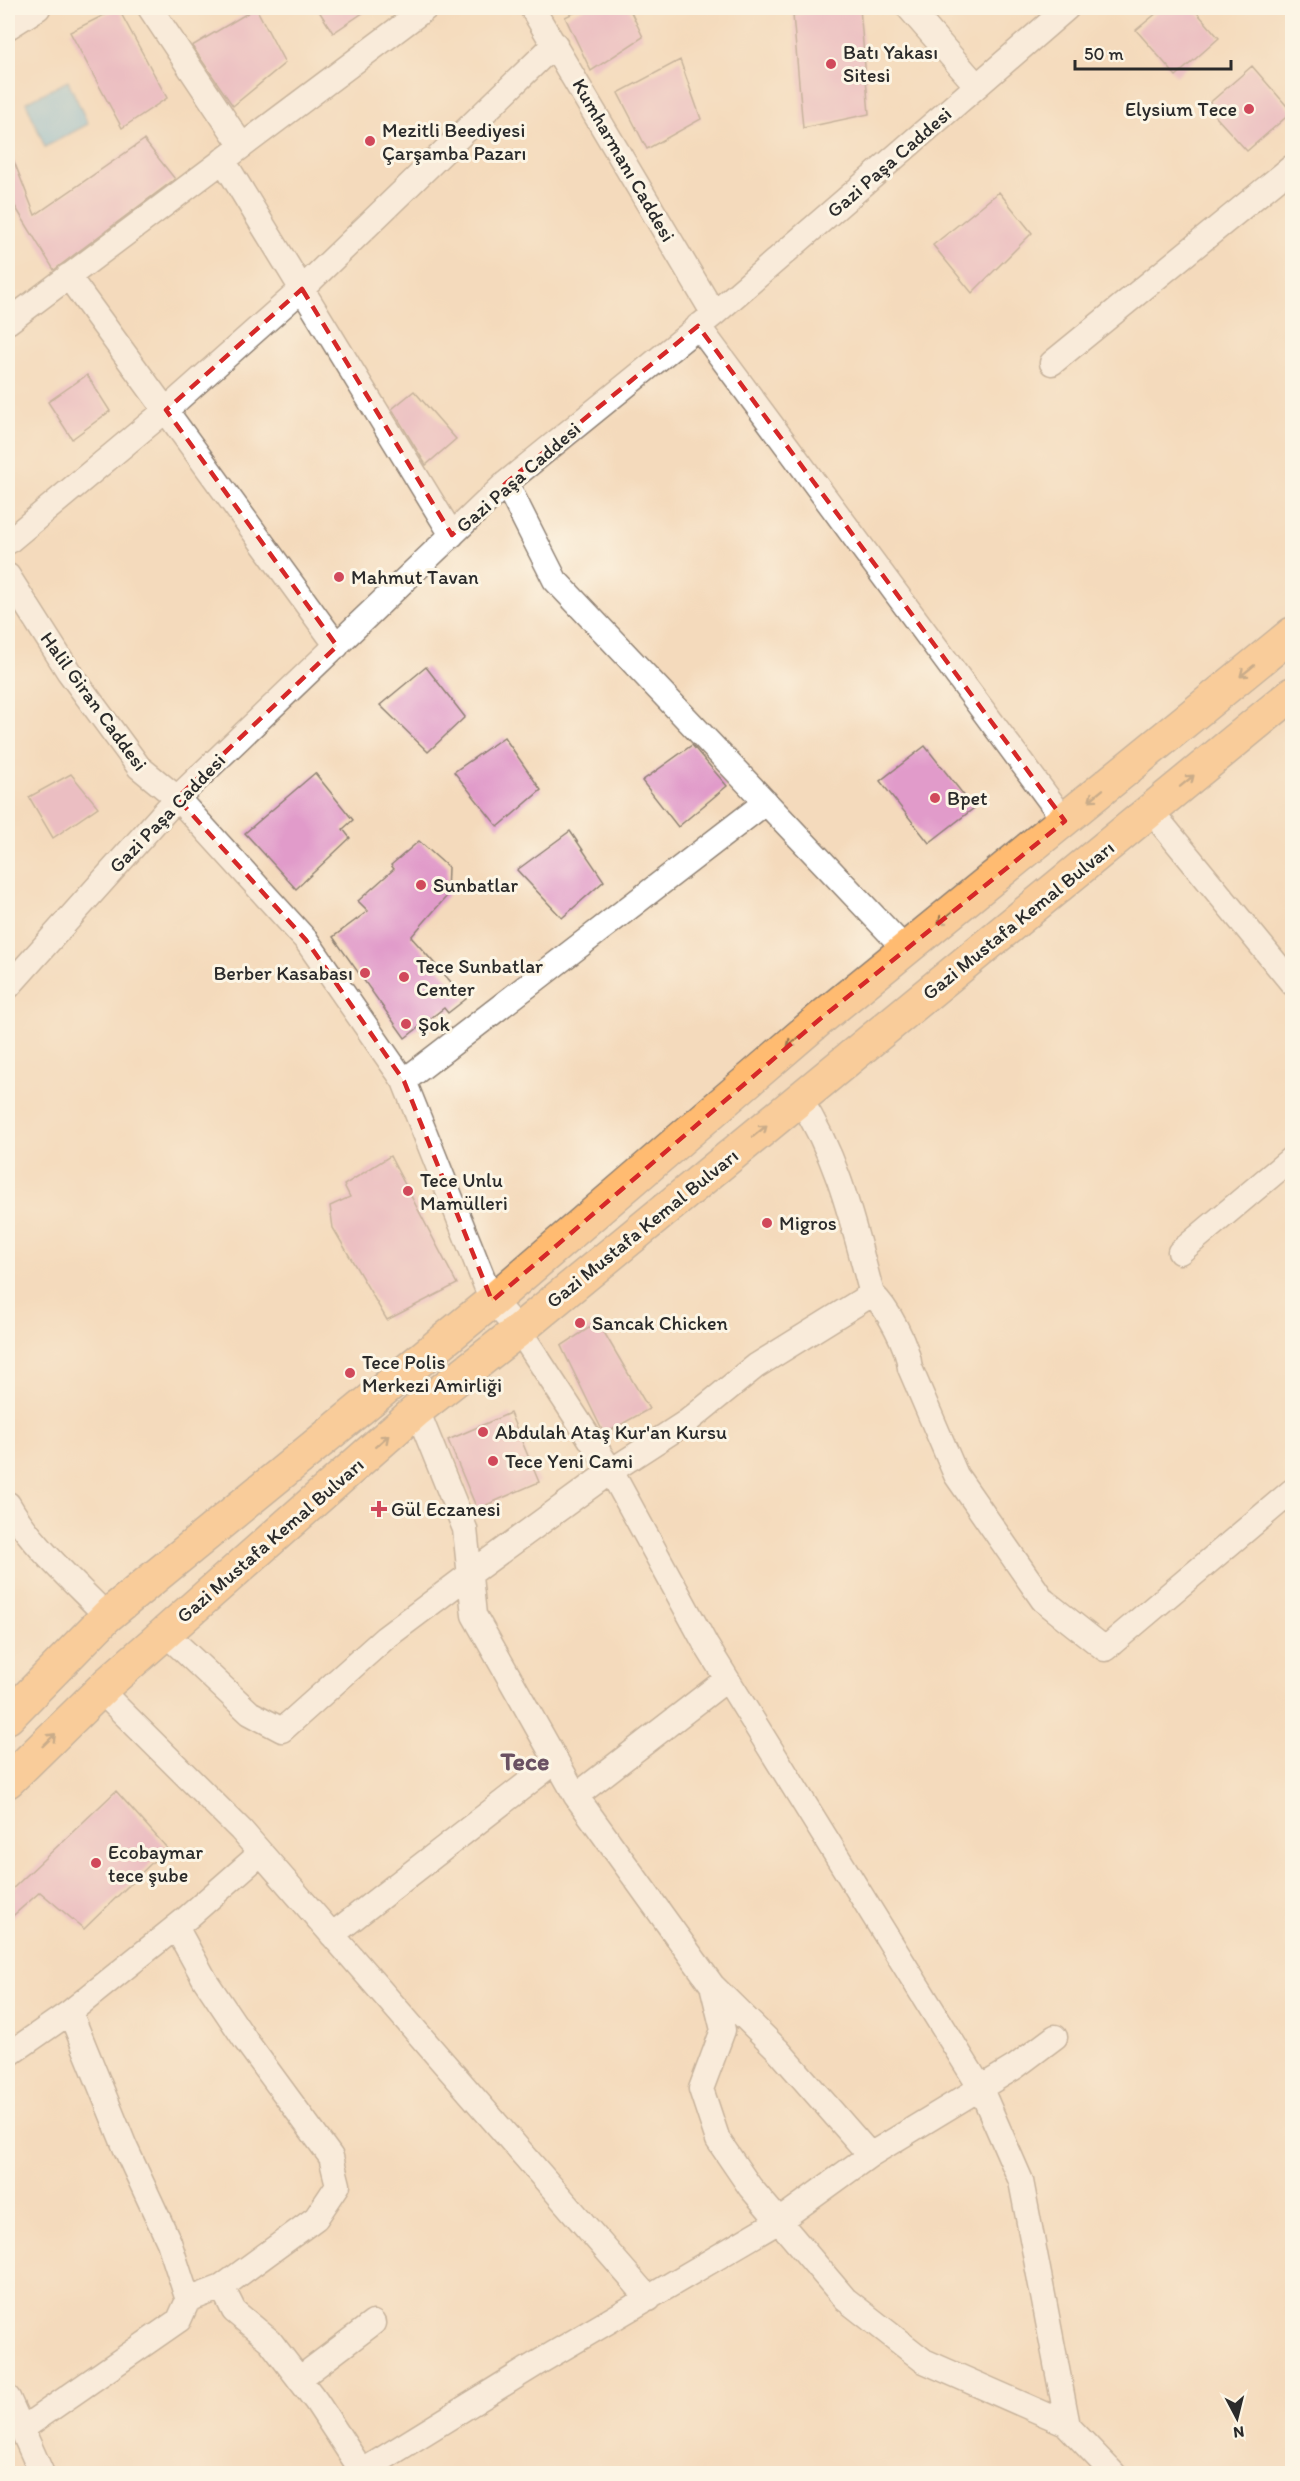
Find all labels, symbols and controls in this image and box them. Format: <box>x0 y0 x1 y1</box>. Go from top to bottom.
scale bar <box>1075 33 1231 71</box>
place label: Batı Yakası Sitesi <box>843 40 938 87</box>
text: 50 m <box>1084 43 1124 65</box>
marker: Batı Yakası Sitesi <box>824 57 838 71</box>
street label: Kumharmanı Caddesi <box>567 74 681 246</box>
place label: Elysium Tece <box>1125 97 1237 121</box>
street label: Gazi Paşa Caddesi <box>822 101 956 223</box>
marker: Elysium Tece <box>1242 102 1256 116</box>
place label: Mezitli Beediyesi Çarşamba Pazarı <box>382 118 526 165</box>
marker: Mezitli Beediyesi Çarşamba Pazarı <box>363 134 377 148</box>
street label: Gazi Paşa Caddesi <box>451 416 585 538</box>
place label: Mahmut Tavan <box>351 565 479 589</box>
marker: Mahmut Tavan <box>332 570 346 584</box>
street label: Halil Giran Caddesi <box>35 627 153 775</box>
one-way arrow <box>1240 664 1255 678</box>
street label: Gazi Paşa Caddesi <box>104 748 230 878</box>
one-way arrow <box>1178 775 1194 788</box>
place label: Bpet <box>947 786 988 810</box>
one-way arrow <box>1089 788 1105 801</box>
marker: Bpet <box>928 791 942 805</box>
street label: Gazi Mustafa Kemal Bulvarı <box>917 835 1119 1005</box>
place label: Sunbatlar <box>433 873 518 897</box>
marker: Sunbatlar <box>414 878 428 892</box>
one-way arrow <box>937 911 953 924</box>
place label: Tece Sunbatlar Center <box>416 954 543 1001</box>
place label: Berber Kasabası <box>213 961 353 985</box>
marker: Berber Kasabası <box>358 966 372 980</box>
marker: Tece Sunbatlar Center <box>397 970 411 984</box>
place label: Şok <box>418 1012 451 1036</box>
marker: Şok <box>399 1017 413 1031</box>
one-way arrow <box>787 1034 802 1048</box>
one-way arrow <box>752 1125 768 1138</box>
street label: Gazi Mustafa Kemal Bulvarı <box>541 1143 743 1313</box>
place label: Tece Unlu Mamülleri <box>420 1168 508 1215</box>
marker: Tece Unlu Mamülleri <box>401 1184 415 1198</box>
place label: Migros <box>779 1211 837 1235</box>
marker: Migros <box>760 1216 774 1230</box>
place label: Sancak Chicken <box>592 1311 728 1335</box>
marker: Sancak Chicken <box>573 1316 587 1330</box>
place label: Tece Polis Merkezi Amirliği <box>362 1350 502 1397</box>
marker: Tece Polis Merkezi Amirliği <box>343 1366 357 1380</box>
place label: Abdulah Ataş Kur'an Kursu <box>495 1420 727 1444</box>
marker: Abdulah Ataş Kur'an Kursu <box>476 1425 490 1439</box>
one-way arrow <box>374 1434 389 1448</box>
place label: Tece Yeni Cami <box>505 1449 633 1473</box>
street label: Gazi Mustafa Kemal Bulvarı <box>172 1452 368 1628</box>
marker: Tece Yeni Cami <box>486 1454 500 1468</box>
place label: Gül Eczanesi <box>391 1497 501 1521</box>
marker: Gül Eczanesi <box>372 1502 386 1516</box>
one-way arrow <box>42 1733 57 1747</box>
district label: Tece <box>500 1745 549 1777</box>
place label: Ecobaymar tece şube <box>108 1840 204 1887</box>
marker: Ecobaymar tece şube <box>89 1856 103 1870</box>
north arrow <box>1207 2388 1267 2448</box>
text: N <box>1232 2422 1245 2442</box>

